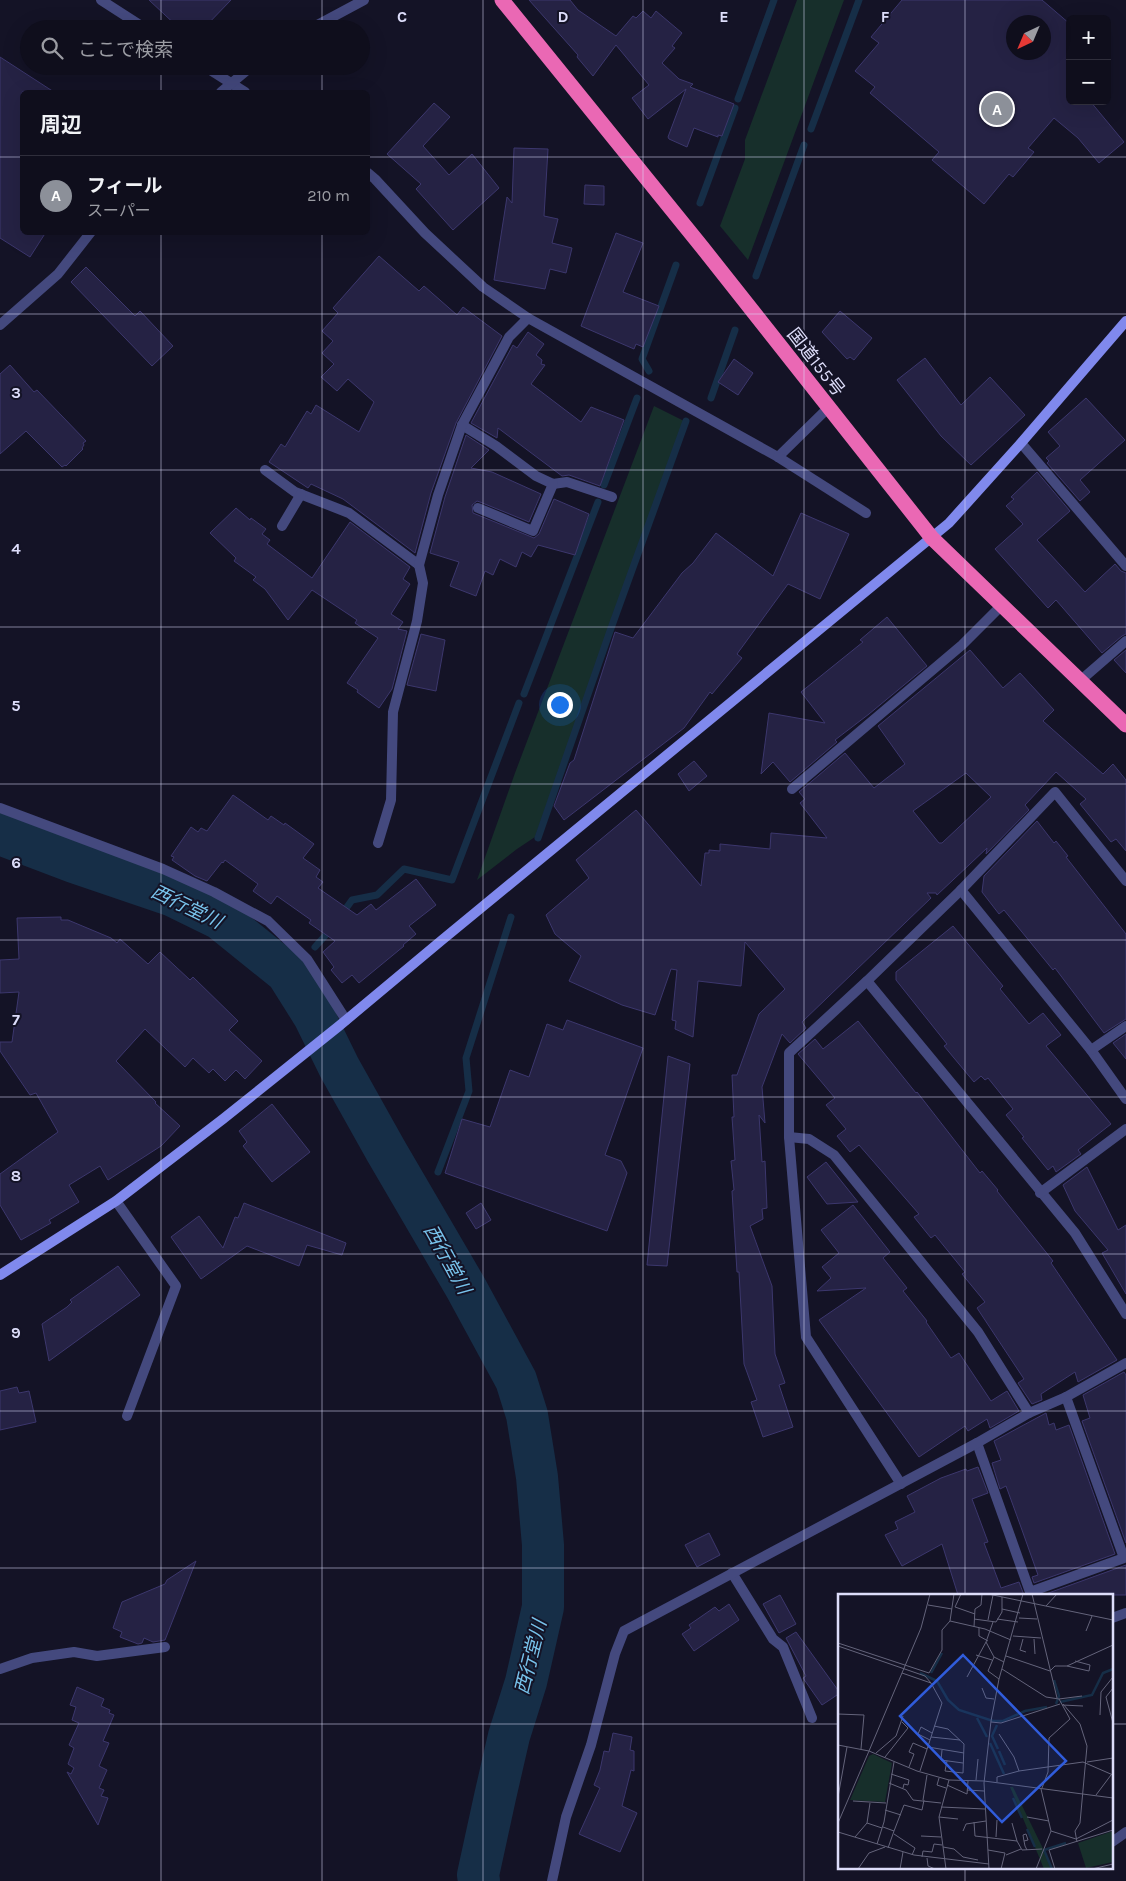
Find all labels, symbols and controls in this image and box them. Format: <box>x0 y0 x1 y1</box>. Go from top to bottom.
text: C <box>397 7 407 26</box>
text: D <box>558 7 569 26</box>
text: E <box>719 7 729 26</box>
text: F <box>881 7 890 26</box>
north arrow <box>1006 15 1051 60</box>
map controls <box>1066 15 1111 105</box>
button: + <box>1066 15 1111 60</box>
search box <box>20 20 370 75</box>
icon: search <box>38 34 66 62</box>
text: ここで検索 <box>78 39 173 61</box>
button: − <box>1066 60 1111 105</box>
pin: A <box>981 90 1013 128</box>
text: 周辺 <box>40 113 82 137</box>
text: フィール <box>87 175 163 197</box>
text: A <box>51 186 61 205</box>
text: 210 m <box>307 186 350 205</box>
text: スーパー <box>87 201 151 220</box>
street label: 国道155号 <box>783 324 849 400</box>
text: 3 <box>11 383 21 402</box>
text: 4 <box>11 539 21 558</box>
your location <box>547 692 573 718</box>
text: 5 <box>11 696 21 715</box>
text: 6 <box>11 853 21 872</box>
water label: 西行堂川 <box>148 880 227 934</box>
text: 7 <box>12 1010 20 1029</box>
text: 8 <box>11 1166 21 1185</box>
water label: 西行堂川 <box>419 1221 476 1300</box>
text: 9 <box>11 1323 21 1342</box>
inset map <box>838 1594 1114 1868</box>
water label: 西行堂川 <box>511 1616 551 1697</box>

